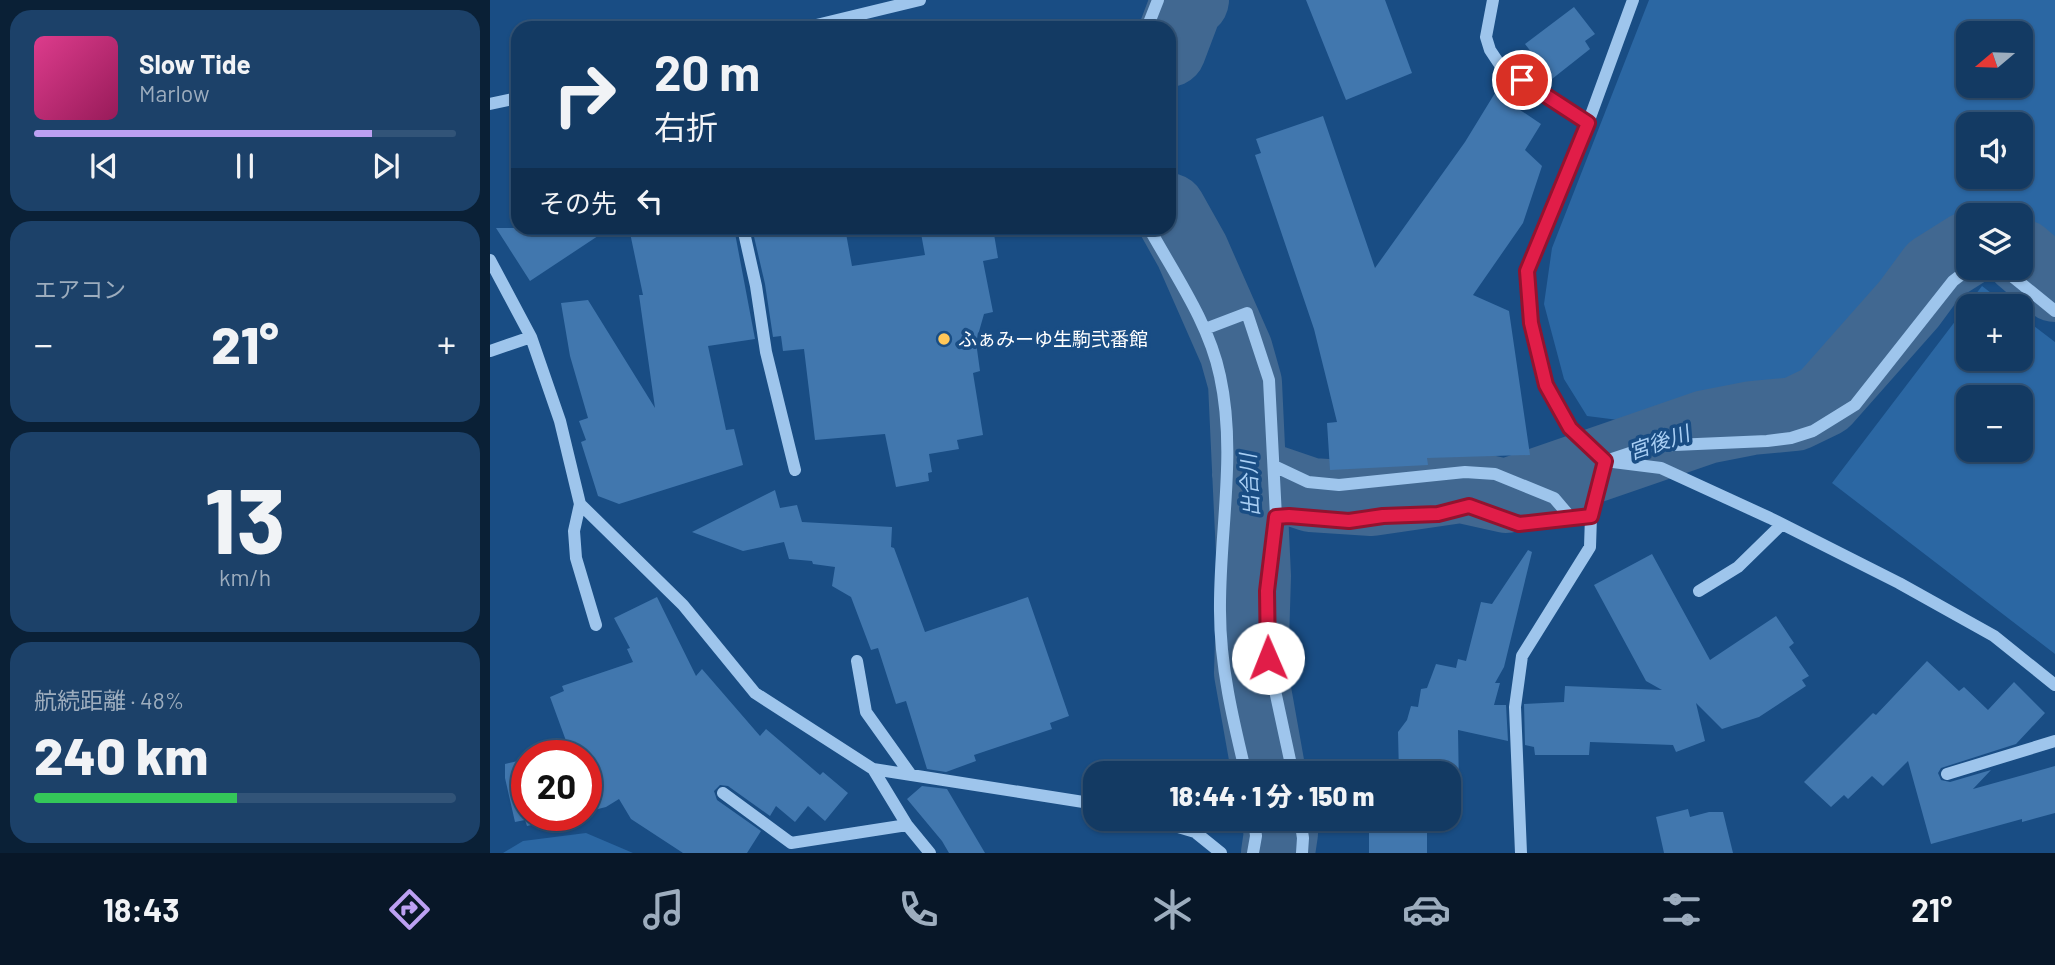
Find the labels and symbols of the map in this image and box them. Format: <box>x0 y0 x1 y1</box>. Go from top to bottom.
north arrow <box>1956 21 2034 98</box>
pin <box>1492 50 1552 110</box>
place label: ふぁみーゆ生駒弐番館 <box>958 327 1148 350</box>
marker: ふぁみーゆ生駒弐番館 <box>936 331 952 347</box>
water label: 宮後川 <box>1625 419 1694 464</box>
water label: 出合川 <box>1234 451 1263 517</box>
position arrow <box>1231 621 1305 695</box>
speed limit sign: 20 <box>511 740 602 831</box>

